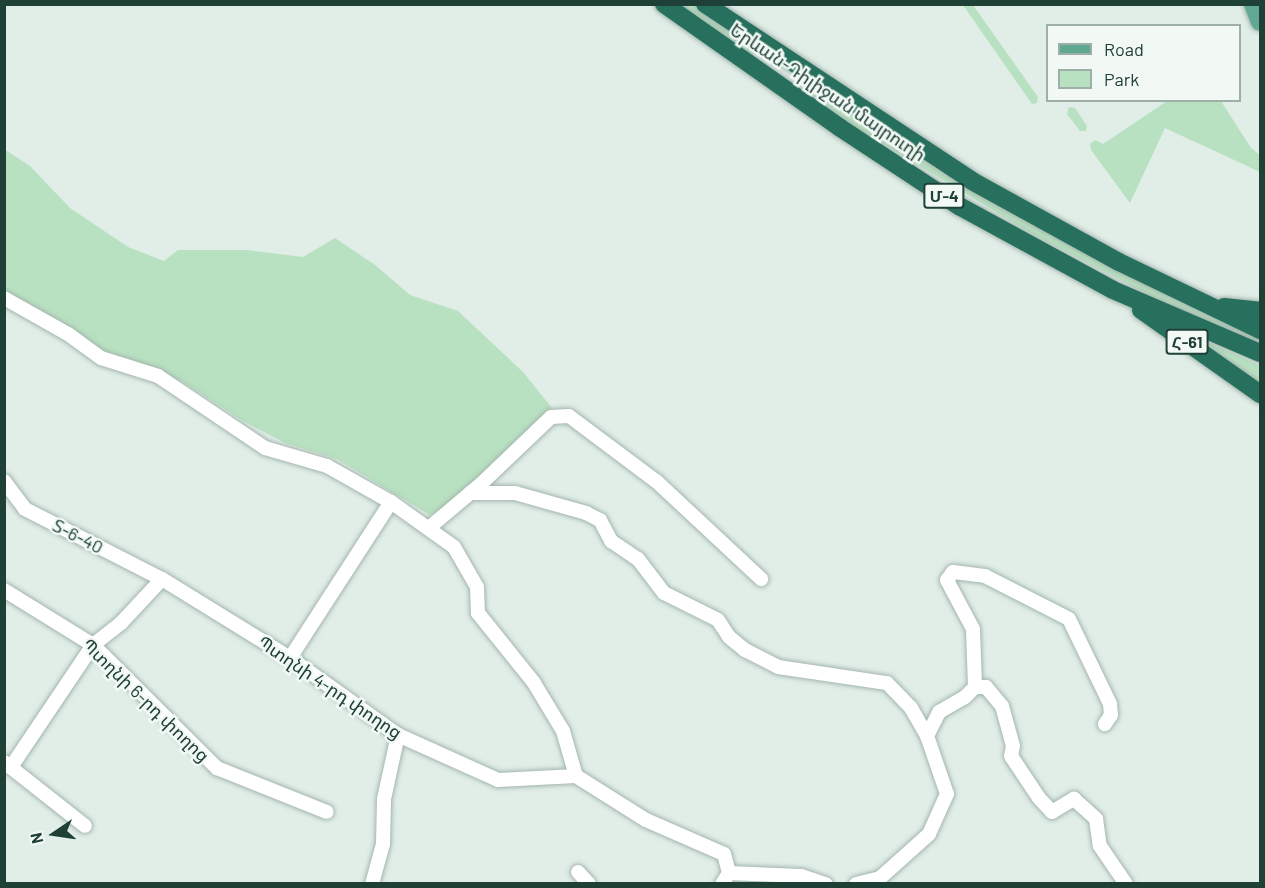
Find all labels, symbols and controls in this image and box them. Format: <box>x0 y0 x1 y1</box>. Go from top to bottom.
street label: Երևան-Դիլիջան մայրուղի <box>726 18 930 166</box>
legend <box>1046 24 1241 102</box>
text: Road <box>1104 38 1144 60</box>
text: Park <box>1104 68 1139 90</box>
road number: Մ-4 <box>923 183 965 209</box>
road number: Հ-61 <box>1164 329 1210 355</box>
street label: Տ-6-40 <box>49 514 107 558</box>
street label: Պտղնի 4-րդ փողոց <box>254 631 406 743</box>
street label: Պտղնի 6-րդ փողոց <box>78 634 214 766</box>
north arrow <box>24 804 84 864</box>
text: N <box>26 831 46 845</box>

